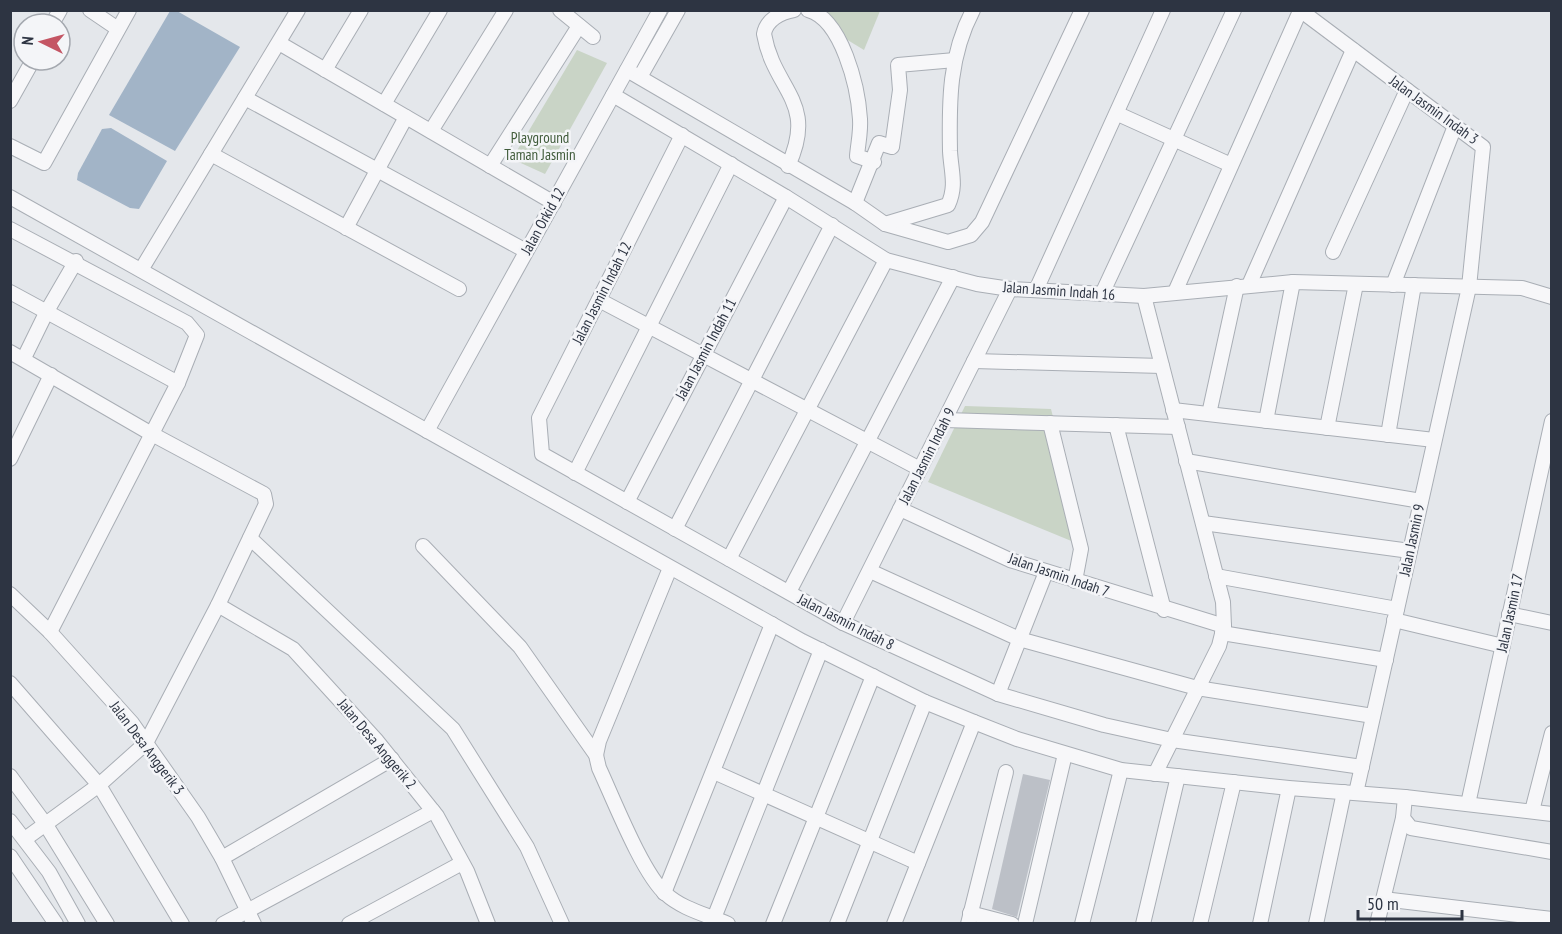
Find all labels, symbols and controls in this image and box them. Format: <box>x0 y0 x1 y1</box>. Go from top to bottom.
north arrow <box>12 12 72 72</box>
text: N <box>17 36 37 46</box>
street label: Jalan Jasmin Indah 3 <box>1385 70 1483 148</box>
park label: Playground Taman Jasmin <box>504 128 576 164</box>
street label: Jalan Orkid 12 <box>516 184 569 258</box>
street label: Jalan Jasmin Indah 12 <box>567 238 635 348</box>
street label: Jalan Jasmin Indah 16 <box>1001 277 1116 304</box>
street label: Jalan Jasmin Indah 11 <box>670 295 740 404</box>
street label: Jalan Jasmin Indah 9 <box>894 404 959 508</box>
street label: Jalan Jasmin 9 <box>1394 502 1428 579</box>
street label: Jalan Jasmin Indah 7 <box>1005 548 1112 601</box>
street label: Jalan Jasmin 17 <box>1492 572 1527 655</box>
street label: Jalan Jasmin Indah 8 <box>794 589 898 654</box>
street label: Jalan Desa Anggerik 2 <box>333 694 421 793</box>
street label: Jalan Desa Anggerik 3 <box>105 696 189 798</box>
scale bar <box>1358 883 1462 921</box>
text: 50 m <box>1367 892 1399 915</box>

